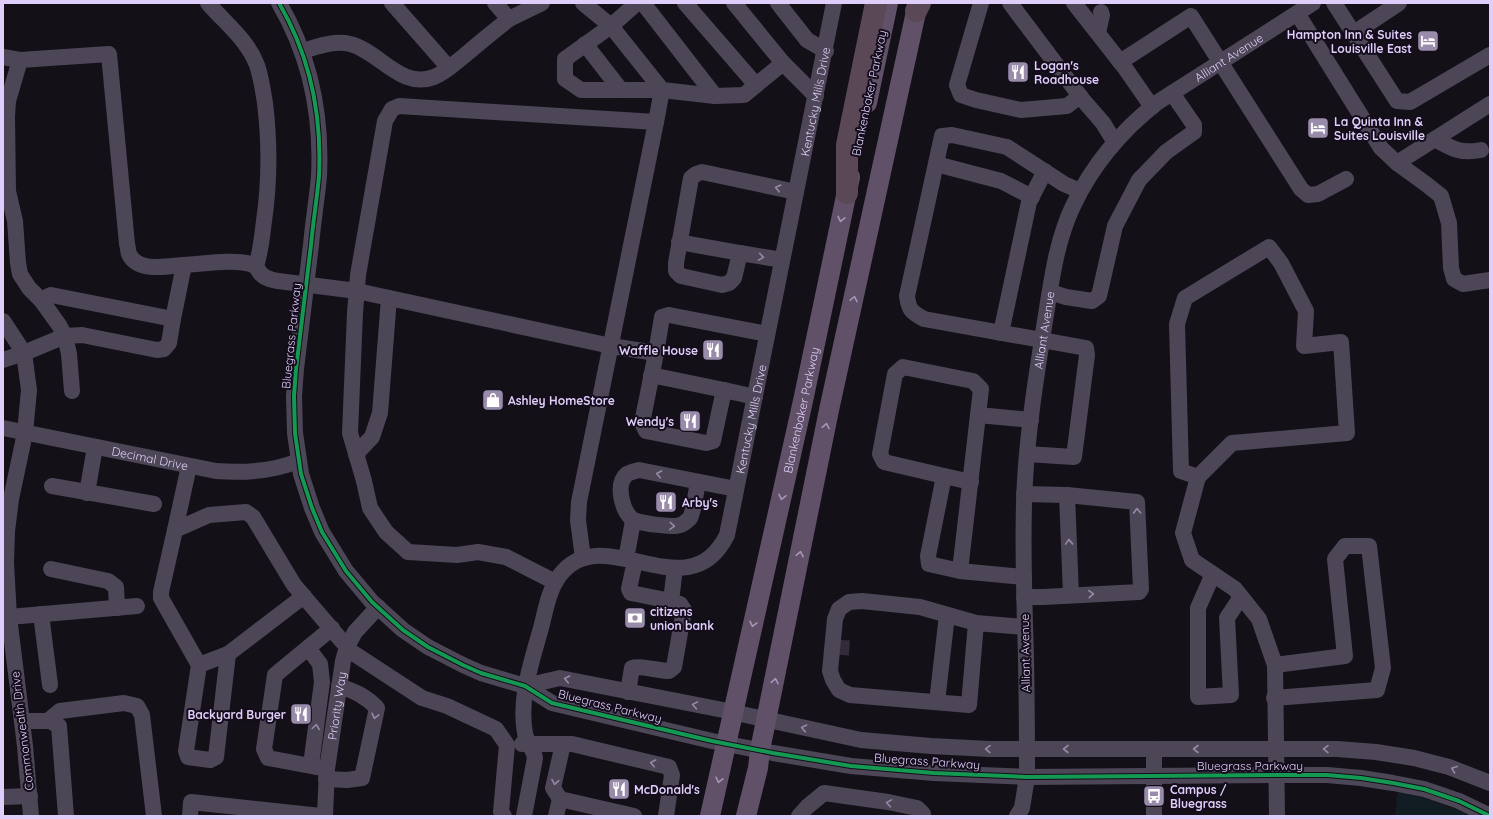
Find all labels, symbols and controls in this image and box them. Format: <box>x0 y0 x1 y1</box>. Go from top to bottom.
place label: Hampton Inn & Suites Louisville East <box>1287 27 1412 56</box>
hotel icon: Hampton Inn & Suites Louisville East <box>1415 28 1441 54</box>
street label: Blankenbaker Parkway <box>848 29 890 157</box>
street label: Alliant Avenue <box>1191 29 1266 85</box>
street label: Kentucky Mills Drive <box>797 45 833 158</box>
place label: Logan's Roadhouse <box>1034 58 1099 87</box>
restaurant icon: Logan's Roadhouse <box>1005 59 1031 85</box>
place label: La Quinta Inn & Suites Louisville <box>1334 114 1425 143</box>
hotel icon: La Quinta Inn & Suites Louisville <box>1305 115 1331 141</box>
one-way arrow <box>775 184 782 192</box>
one-way arrow <box>838 216 846 222</box>
one-way arrow <box>758 252 764 261</box>
street label: Bluegrass Parkway <box>278 282 304 390</box>
street label: Alliant Avenue <box>1030 290 1057 370</box>
one-way arrow <box>849 296 857 303</box>
restaurant icon: Waffle House <box>700 337 726 363</box>
place label: Waffle House <box>619 343 698 358</box>
street label: Blankenbaker Parkway <box>780 346 822 474</box>
street label: Kentucky Mills Drive <box>732 363 769 475</box>
shop icon: Ashley HomeStore <box>480 387 506 413</box>
place label: Ashley HomeStore <box>508 393 615 408</box>
restaurant icon: Wendy's <box>677 408 703 434</box>
place label: Wendy's <box>626 414 674 429</box>
one-way arrow <box>821 423 830 430</box>
street label: Decimal Drive <box>111 443 190 473</box>
one-way arrow <box>656 471 663 479</box>
restaurant icon: Arby's <box>653 489 679 515</box>
one-way arrow <box>778 494 786 500</box>
place label: Arby's <box>682 495 718 510</box>
one-way arrow <box>1133 508 1142 514</box>
one-way arrow <box>669 521 675 530</box>
one-way arrow <box>1064 539 1073 545</box>
one-way arrow <box>796 551 804 557</box>
one-way arrow <box>1088 590 1094 599</box>
place label: citizens union bank <box>650 604 714 633</box>
bank icon: citizens union bank <box>622 605 648 631</box>
street label: Alliant Avenue <box>1017 613 1033 692</box>
one-way arrow <box>749 620 758 627</box>
street label: Commonwealth Drive <box>7 670 37 791</box>
street label: Priority Way <box>324 671 349 741</box>
one-way arrow <box>564 675 570 684</box>
one-way arrow <box>770 678 778 684</box>
street label: Bluegrass Parkway <box>557 686 663 726</box>
restaurant icon: Backyard Burger <box>288 701 314 727</box>
one-way arrow <box>691 701 698 710</box>
place label: Backyard Burger <box>187 707 286 722</box>
one-way arrow <box>372 713 380 719</box>
one-way arrow <box>311 724 320 730</box>
one-way arrow <box>801 725 807 733</box>
one-way arrow <box>985 745 991 753</box>
one-way arrow <box>1063 745 1069 753</box>
one-way arrow <box>1193 745 1199 753</box>
one-way arrow <box>1323 745 1329 753</box>
street label: Bluegrass Parkway <box>873 750 981 772</box>
street label: Bluegrass Parkway <box>1197 758 1303 773</box>
one-way arrow <box>649 760 656 768</box>
one-way arrow <box>1450 766 1457 774</box>
restaurant icon: McDonald's <box>606 776 632 802</box>
one-way arrow <box>715 777 723 783</box>
one-way arrow <box>551 779 560 785</box>
place label: McDonald's <box>634 782 700 797</box>
place label: Campus / Bluegrass <box>1170 782 1227 811</box>
bus stop icon: Campus / Bluegrass <box>1141 783 1167 809</box>
one-way arrow <box>886 799 892 807</box>

